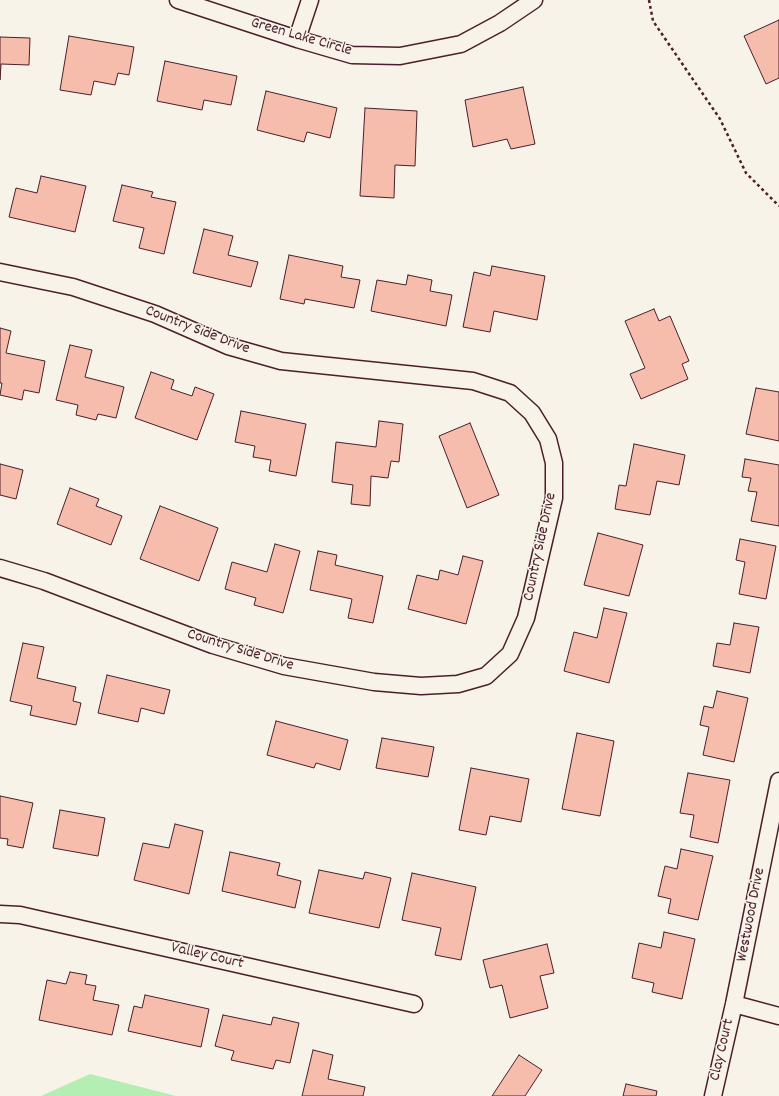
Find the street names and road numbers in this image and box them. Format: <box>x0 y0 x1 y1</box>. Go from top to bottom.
street label: Green Lake Circle <box>248 14 354 62</box>
street label: Country Side Drive <box>142 302 252 360</box>
street label: Country Side Drive <box>520 491 562 603</box>
street label: Country Side Drive <box>184 626 296 676</box>
street label: Westwood Drive <box>733 866 771 964</box>
street label: Valley Court <box>169 939 245 975</box>
street label: Clay Court <box>707 1017 739 1083</box>

